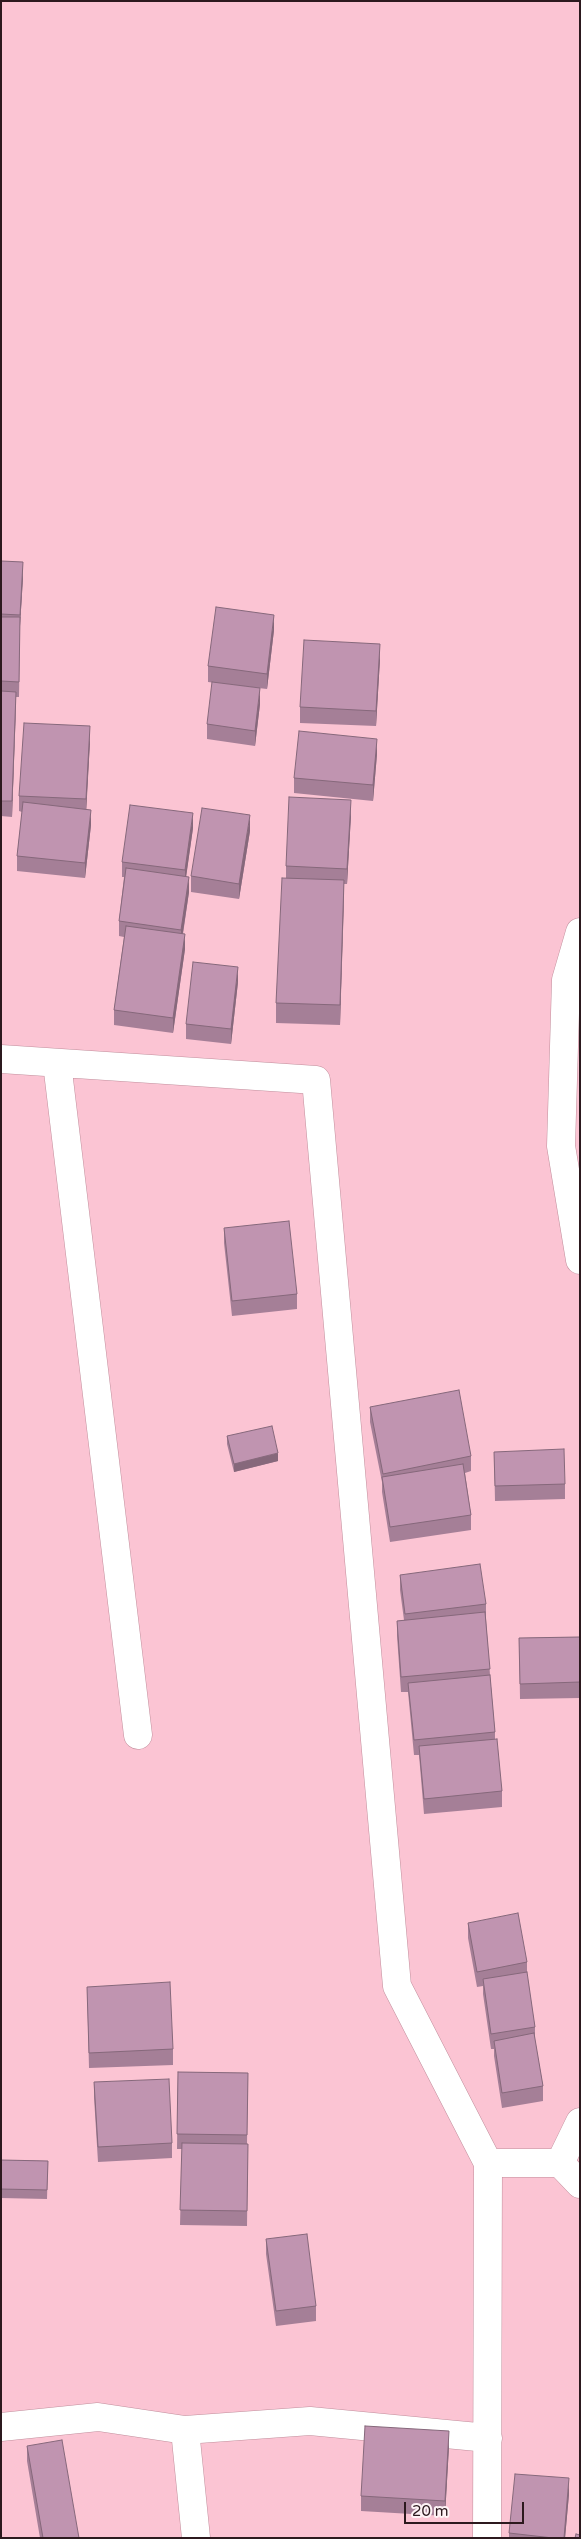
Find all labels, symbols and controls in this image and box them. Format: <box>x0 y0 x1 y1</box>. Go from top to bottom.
scale bar <box>406 2492 526 2524</box>
text: 20 m <box>412 2502 449 2520</box>

